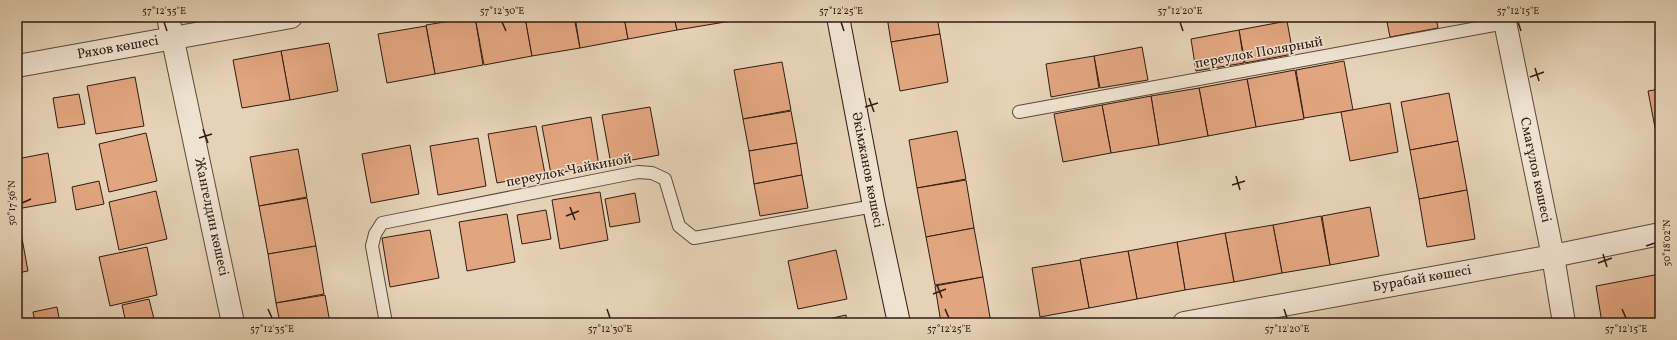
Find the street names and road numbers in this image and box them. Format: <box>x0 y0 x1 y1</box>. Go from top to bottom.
street label: Ряхов көшесі <box>76 31 160 65</box>
street label: переулок Полярный <box>1194 32 1325 74</box>
street label: Әкімжанов көшесі <box>846 111 888 229</box>
street label: Смағұлов көшесі <box>1515 116 1555 224</box>
street label: переулок Чайкиной <box>505 149 634 192</box>
street label: Жангелдин көшесі <box>189 156 233 278</box>
street label: Бурабай көшесі <box>1371 261 1473 297</box>

